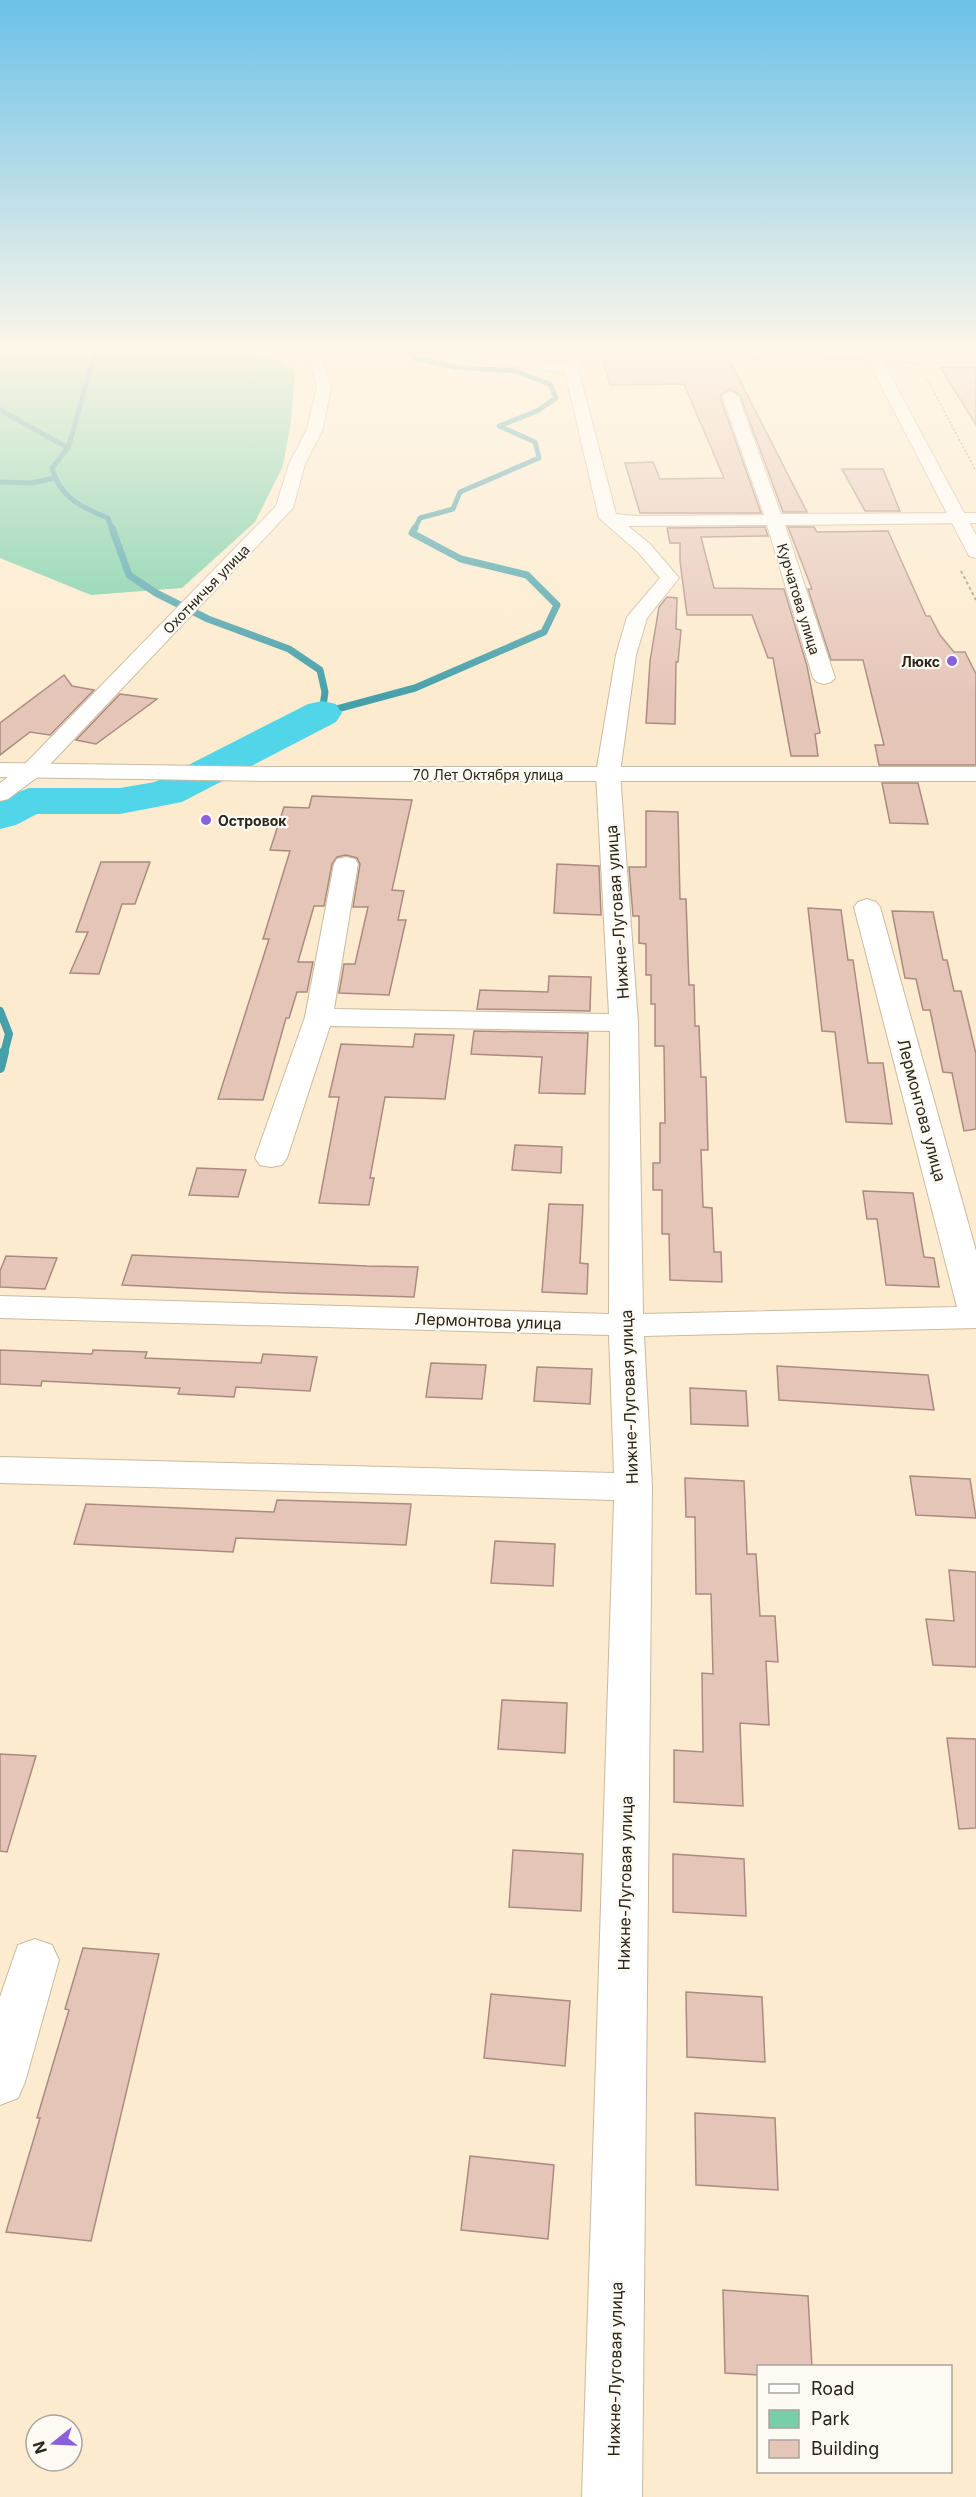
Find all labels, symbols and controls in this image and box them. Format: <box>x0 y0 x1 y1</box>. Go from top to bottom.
street label: Охотничья улица <box>159 541 253 637</box>
street label: Курчатова улица <box>774 541 824 657</box>
place label: Люкс <box>901 653 940 670</box>
marker: Люкс <box>945 654 959 668</box>
street label: 70 Лет Октября улица <box>413 766 563 783</box>
place label: Островок <box>218 812 287 829</box>
marker: Островок <box>199 813 213 827</box>
street label: Нижне-Луговая улица <box>601 824 633 1000</box>
street label: Лермонтова улица <box>893 1036 951 1184</box>
street label: Лермонтова улица <box>414 1308 562 1334</box>
street label: Нижне-Луговая улица <box>616 1309 642 1485</box>
street label: Нижне-Луговая улица <box>613 1796 637 1970</box>
street label: Нижне-Луговая улица <box>603 2282 627 2456</box>
legend <box>757 2365 952 2473</box>
text: Road <box>811 2378 854 2399</box>
text: Park <box>811 2408 850 2429</box>
north arrow <box>24 2413 84 2473</box>
text: Building <box>811 2438 879 2459</box>
text: N <box>28 2439 51 2457</box>

